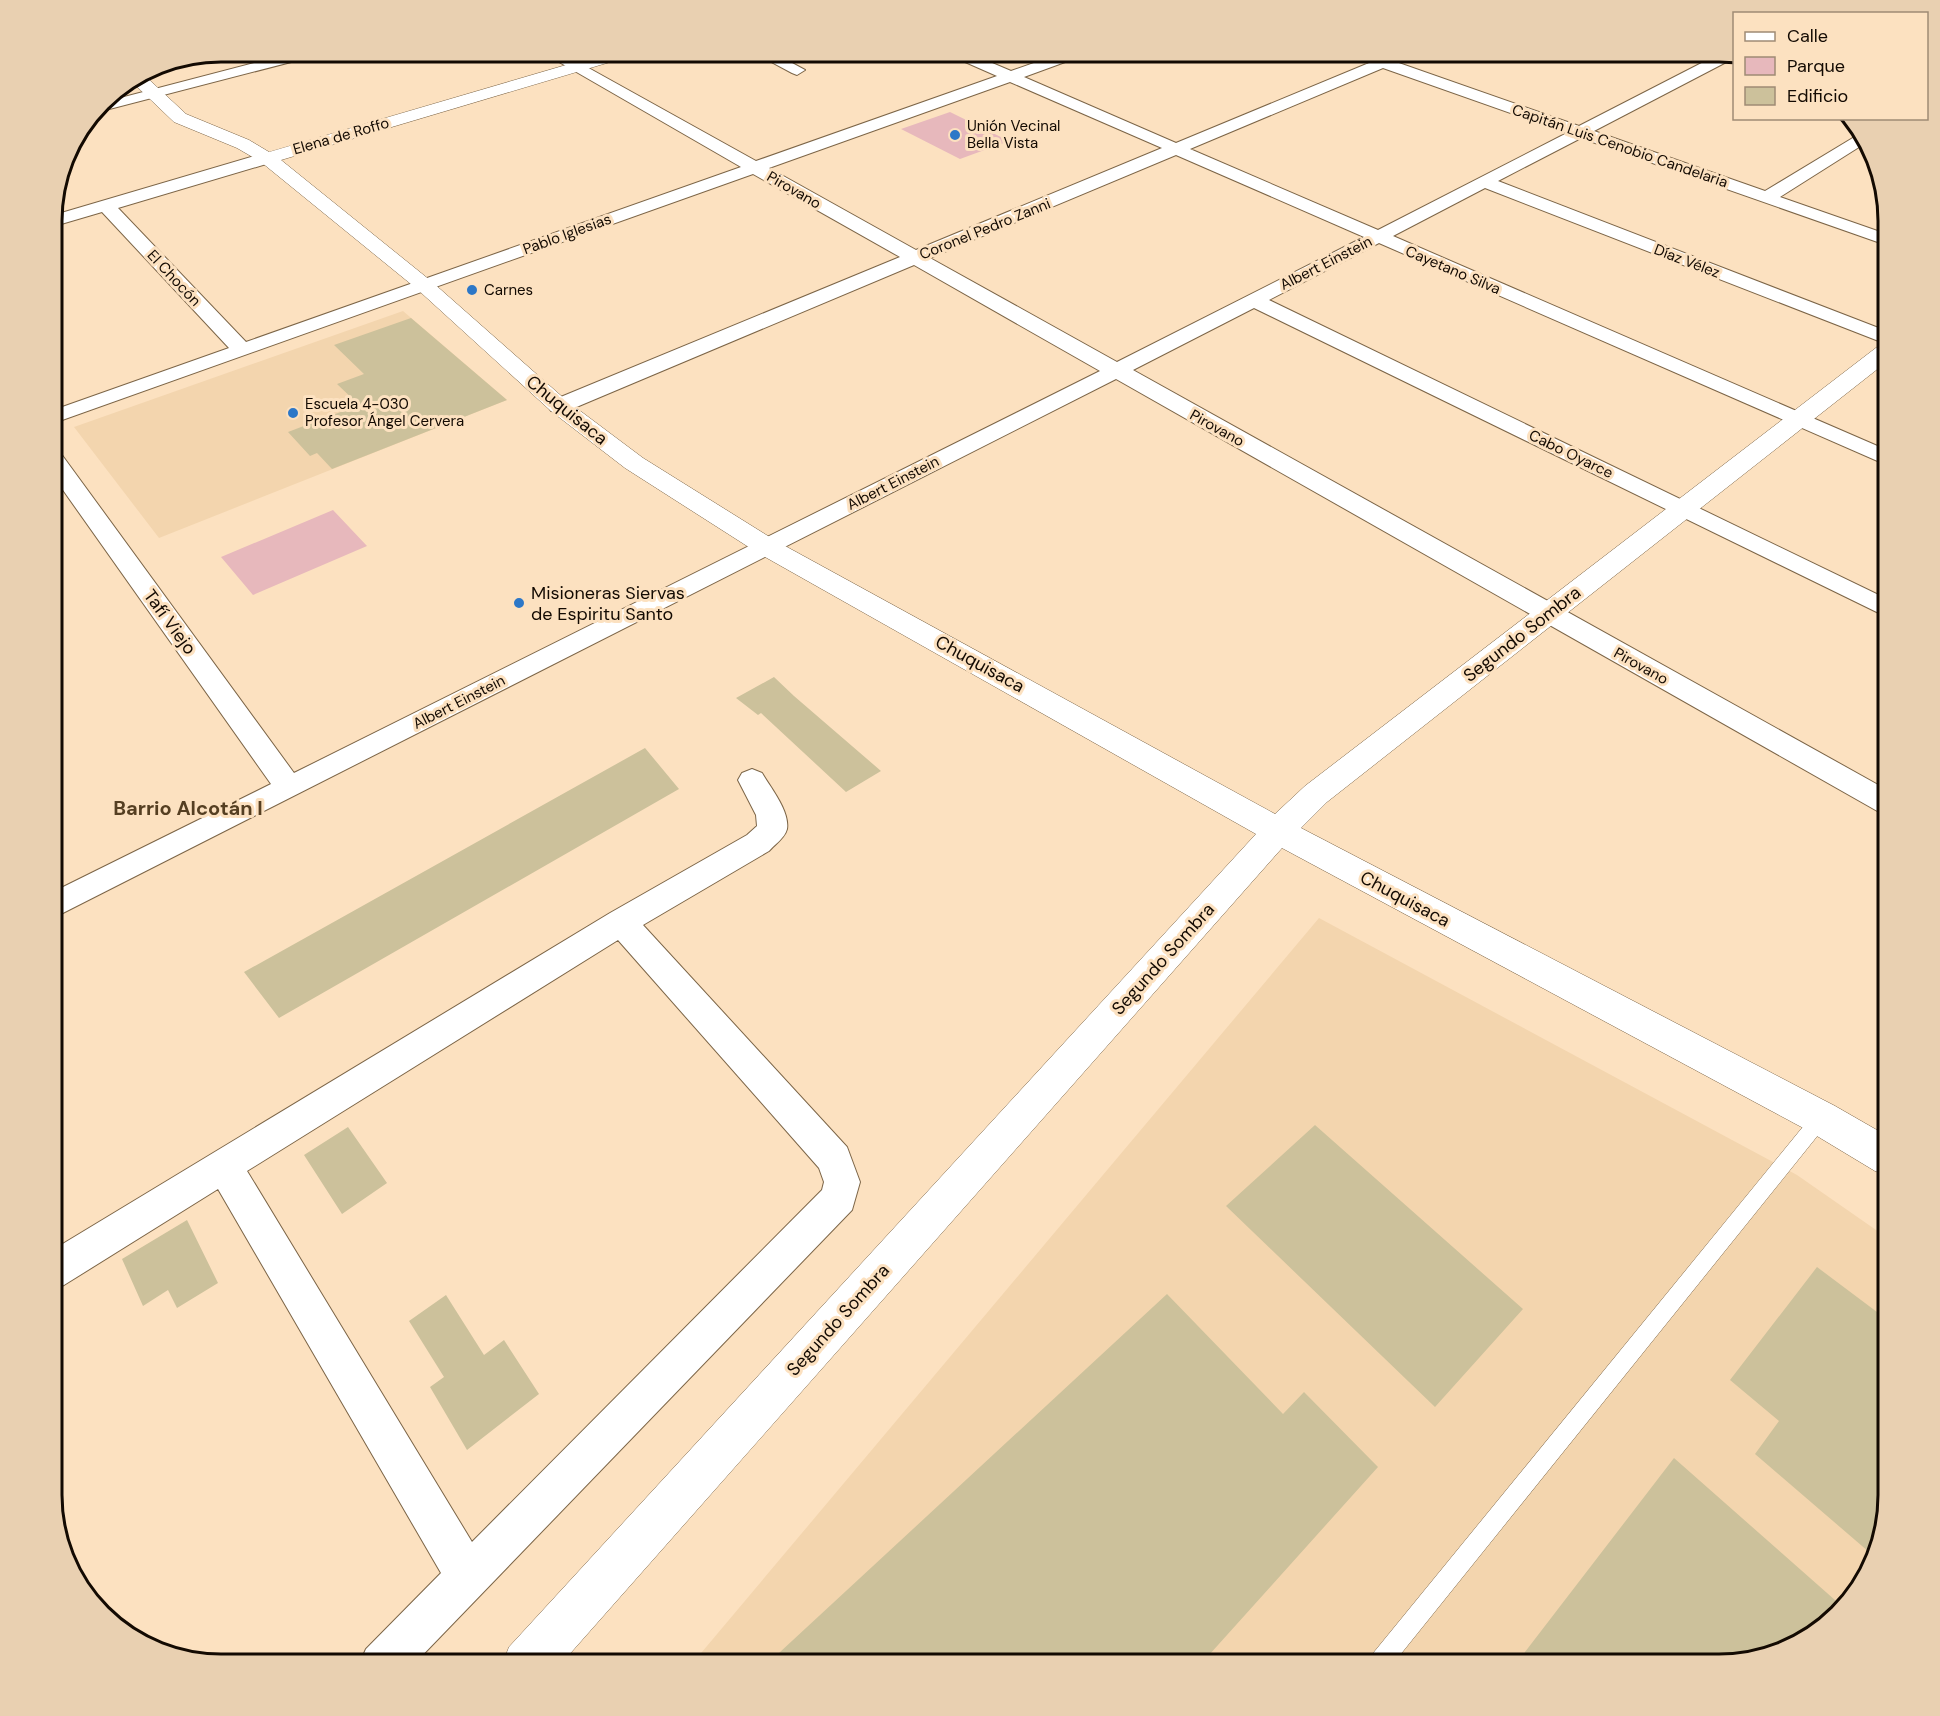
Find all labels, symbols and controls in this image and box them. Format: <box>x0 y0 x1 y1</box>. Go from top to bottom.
legend <box>1733 12 1928 120</box>
text: Calle <box>1787 24 1828 48</box>
text: Parque <box>1787 54 1845 78</box>
text: Edificio <box>1787 84 1848 108</box>
street label: Capitán Luis Cenobio Candelaria <box>1509 100 1731 192</box>
street label: Elena de Roffo <box>291 113 392 159</box>
place label: Unión Vecinal Bella Vista <box>967 116 1060 153</box>
marker: Unión Vecinal Bella Vista <box>948 128 962 142</box>
street label: Pirovano <box>763 167 825 214</box>
street label: Coronel Pedro Zanni <box>916 194 1054 264</box>
street label: Pablo Iglesias <box>520 209 614 259</box>
street label: Albert Einstein <box>1276 231 1376 295</box>
street label: Díaz Vélez <box>1651 239 1723 283</box>
street label: Cayetano Silva <box>1402 241 1504 299</box>
street label: El Chocón <box>143 246 205 310</box>
place label: Carnes <box>484 280 533 300</box>
marker: Carnes <box>465 283 479 297</box>
street label: Chuquisaca <box>521 370 613 450</box>
place label: Escuela 4-030 Profesor Ángel Cervera <box>305 394 464 431</box>
street label: Pirovano <box>1186 405 1248 451</box>
marker: Escuela 4-030 Profesor Ángel Cervera <box>286 406 300 420</box>
street label: Cabo Oyarce <box>1526 425 1616 483</box>
street label: Albert Einstein <box>843 451 943 515</box>
place label: Misioneras Siervas de Espiritu Santo <box>531 581 685 626</box>
street label: Segundo Sombra <box>1458 581 1586 687</box>
street label: Tafí Viejo <box>138 585 202 659</box>
marker: Misioneras Siervas de Espiritu Santo <box>512 596 526 610</box>
street label: Chuquisaca <box>931 630 1029 698</box>
street label: Pirovano <box>1610 643 1672 689</box>
street label: Albert Einstein <box>409 670 509 734</box>
district label: Barrio Alcotán I <box>113 795 263 821</box>
street label: Chuquisaca <box>1356 865 1454 933</box>
street label: Segundo Sombra <box>1106 898 1220 1020</box>
street label: Segundo Sombra <box>781 1259 895 1381</box>

